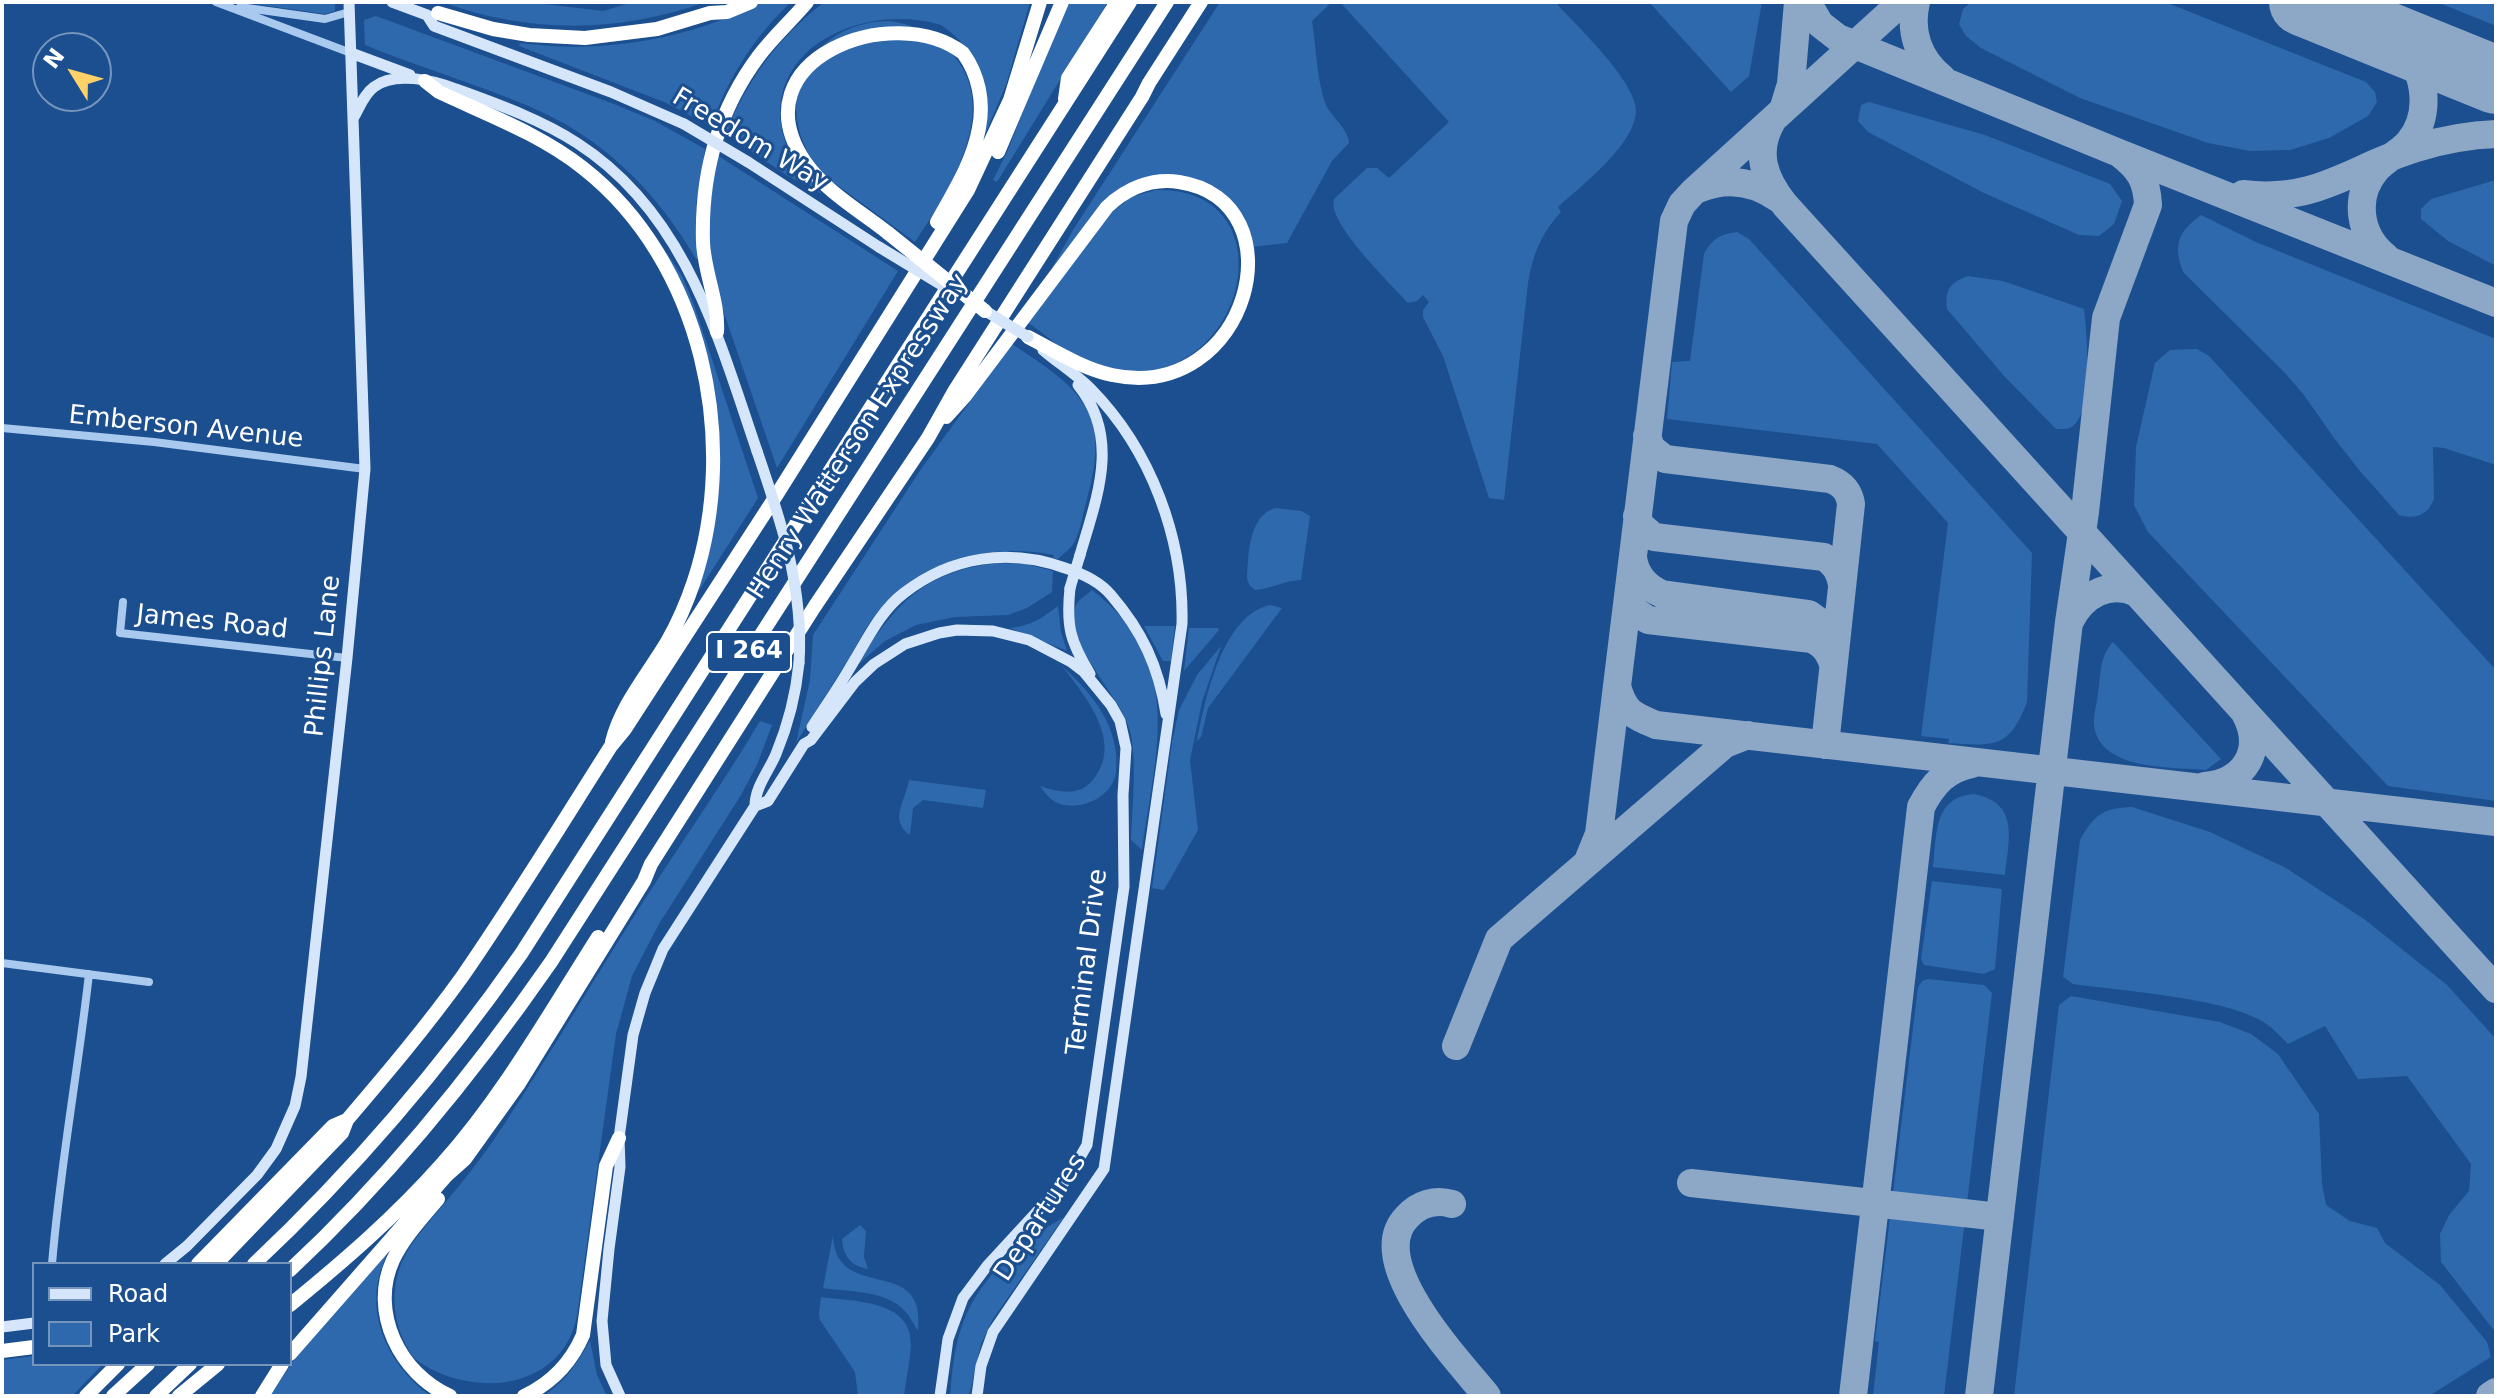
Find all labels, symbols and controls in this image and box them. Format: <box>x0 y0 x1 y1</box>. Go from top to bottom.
north arrow <box>32 32 112 112</box>
text: N <box>38 44 70 73</box>
street label: Freedom Way <box>666 82 834 200</box>
street label: Henry Watterson Expressway <box>742 268 976 606</box>
street label: Emberson Avenue <box>67 400 305 456</box>
street label: Phillips Lane <box>300 574 348 738</box>
street label: James Road <box>135 600 289 646</box>
road number: I 264 <box>707 632 791 672</box>
street label: Terminal Drive <box>1061 867 1115 1057</box>
street label: Departures <box>988 1149 1094 1287</box>
legend <box>32 1262 292 1366</box>
text: Road <box>108 1280 168 1308</box>
text: Park <box>108 1320 160 1348</box>

